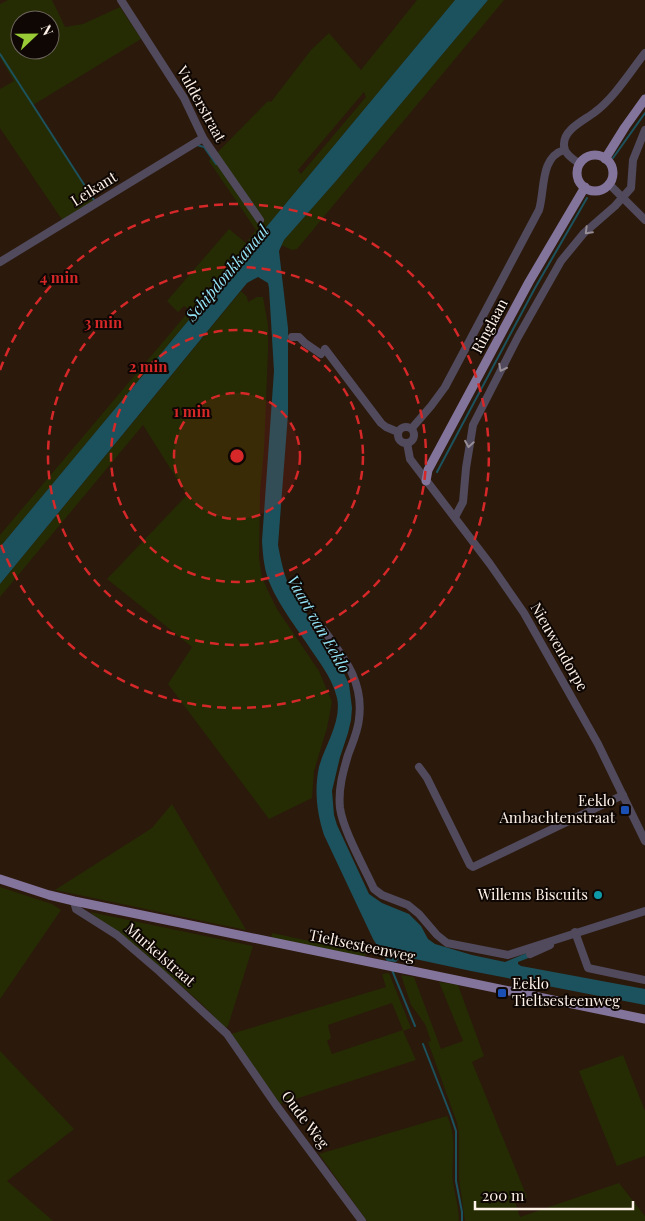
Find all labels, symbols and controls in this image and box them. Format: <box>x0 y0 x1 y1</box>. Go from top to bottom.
north arrow <box>10 10 60 60</box>
text: N <box>37 22 58 38</box>
street label: Vulderstraat <box>172 61 231 146</box>
street label: Leikant <box>67 166 121 210</box>
water label: Schipdonkkanaal <box>180 220 273 326</box>
one-way arrow <box>584 225 593 234</box>
text: 4 min <box>40 267 79 287</box>
street label: Ringlaan <box>466 295 512 356</box>
text: 3 min <box>84 312 123 332</box>
text: 2 min <box>129 356 168 376</box>
one-way arrow <box>498 363 508 372</box>
text: 1 min <box>174 401 211 421</box>
one-way arrow <box>465 439 475 448</box>
centre of rings <box>228 447 246 465</box>
water label: Vaart van Eeklo <box>283 571 356 677</box>
street label: Nieuwendorpe <box>526 599 593 694</box>
place label: Eeklo Ambachtenstraat <box>498 790 616 827</box>
marker: Eeklo Ambachtenstraat <box>619 804 631 816</box>
place label: Willems Biscuits <box>477 884 588 904</box>
marker: Willems Biscuits <box>592 889 604 901</box>
street label: Murkelstraat <box>121 918 200 991</box>
street label: Tieltsesteenweg <box>307 924 417 966</box>
place label: Eeklo Tieltsesteenweg <box>512 973 620 1010</box>
marker: Eeklo Tieltsesteenweg <box>496 987 508 999</box>
street label: Oude Weg <box>278 1086 334 1152</box>
scale bar <box>475 1178 632 1210</box>
text: 200 m <box>482 1185 525 1205</box>

